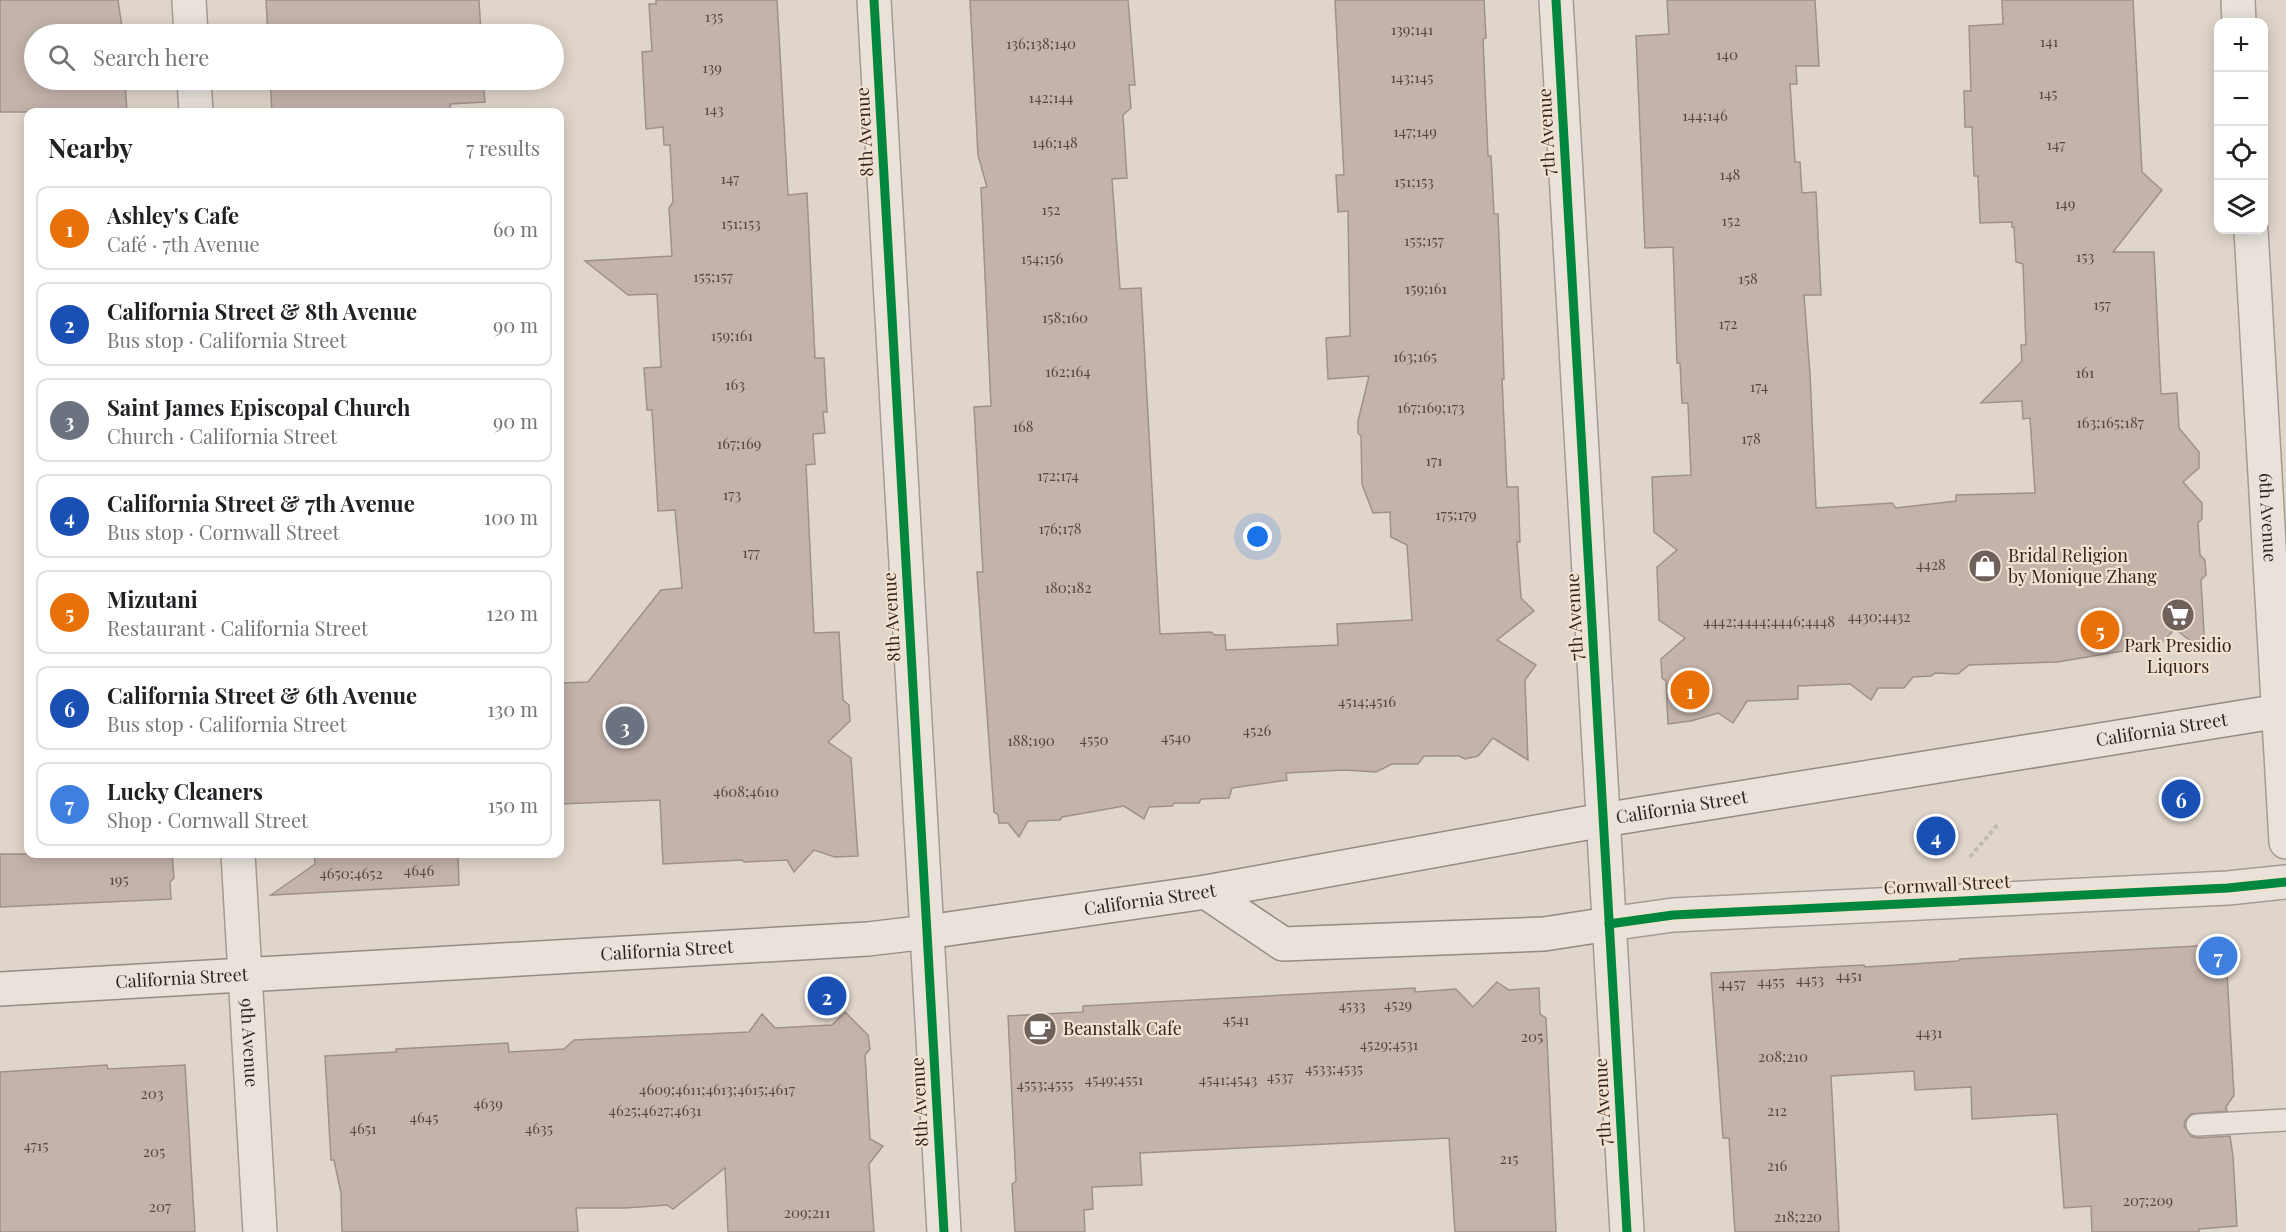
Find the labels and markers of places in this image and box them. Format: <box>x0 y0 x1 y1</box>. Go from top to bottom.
place label: Bridal Religion by Monique Zhang <box>2008 543 2157 588</box>
shop icon: Bridal Religion by Monique Zhang <box>1967 548 2003 584</box>
supermarket icon: Park Presidio Liquors <box>2160 597 2196 633</box>
pin: 5 <box>2080 608 2120 652</box>
place label: Park Presidio Liquors <box>2124 633 2232 678</box>
pin: 1 <box>1670 668 1710 712</box>
pin: 3 <box>606 704 644 748</box>
pin: 6 <box>2162 776 2200 822</box>
pin: 4 <box>1916 814 1956 858</box>
pin: 7 <box>2198 934 2238 978</box>
pin: 2 <box>808 974 846 1018</box>
cafe icon: Beanstalk Cafe <box>1022 1011 1058 1047</box>
place label: Beanstalk Cafe <box>1063 1016 1182 1040</box>

